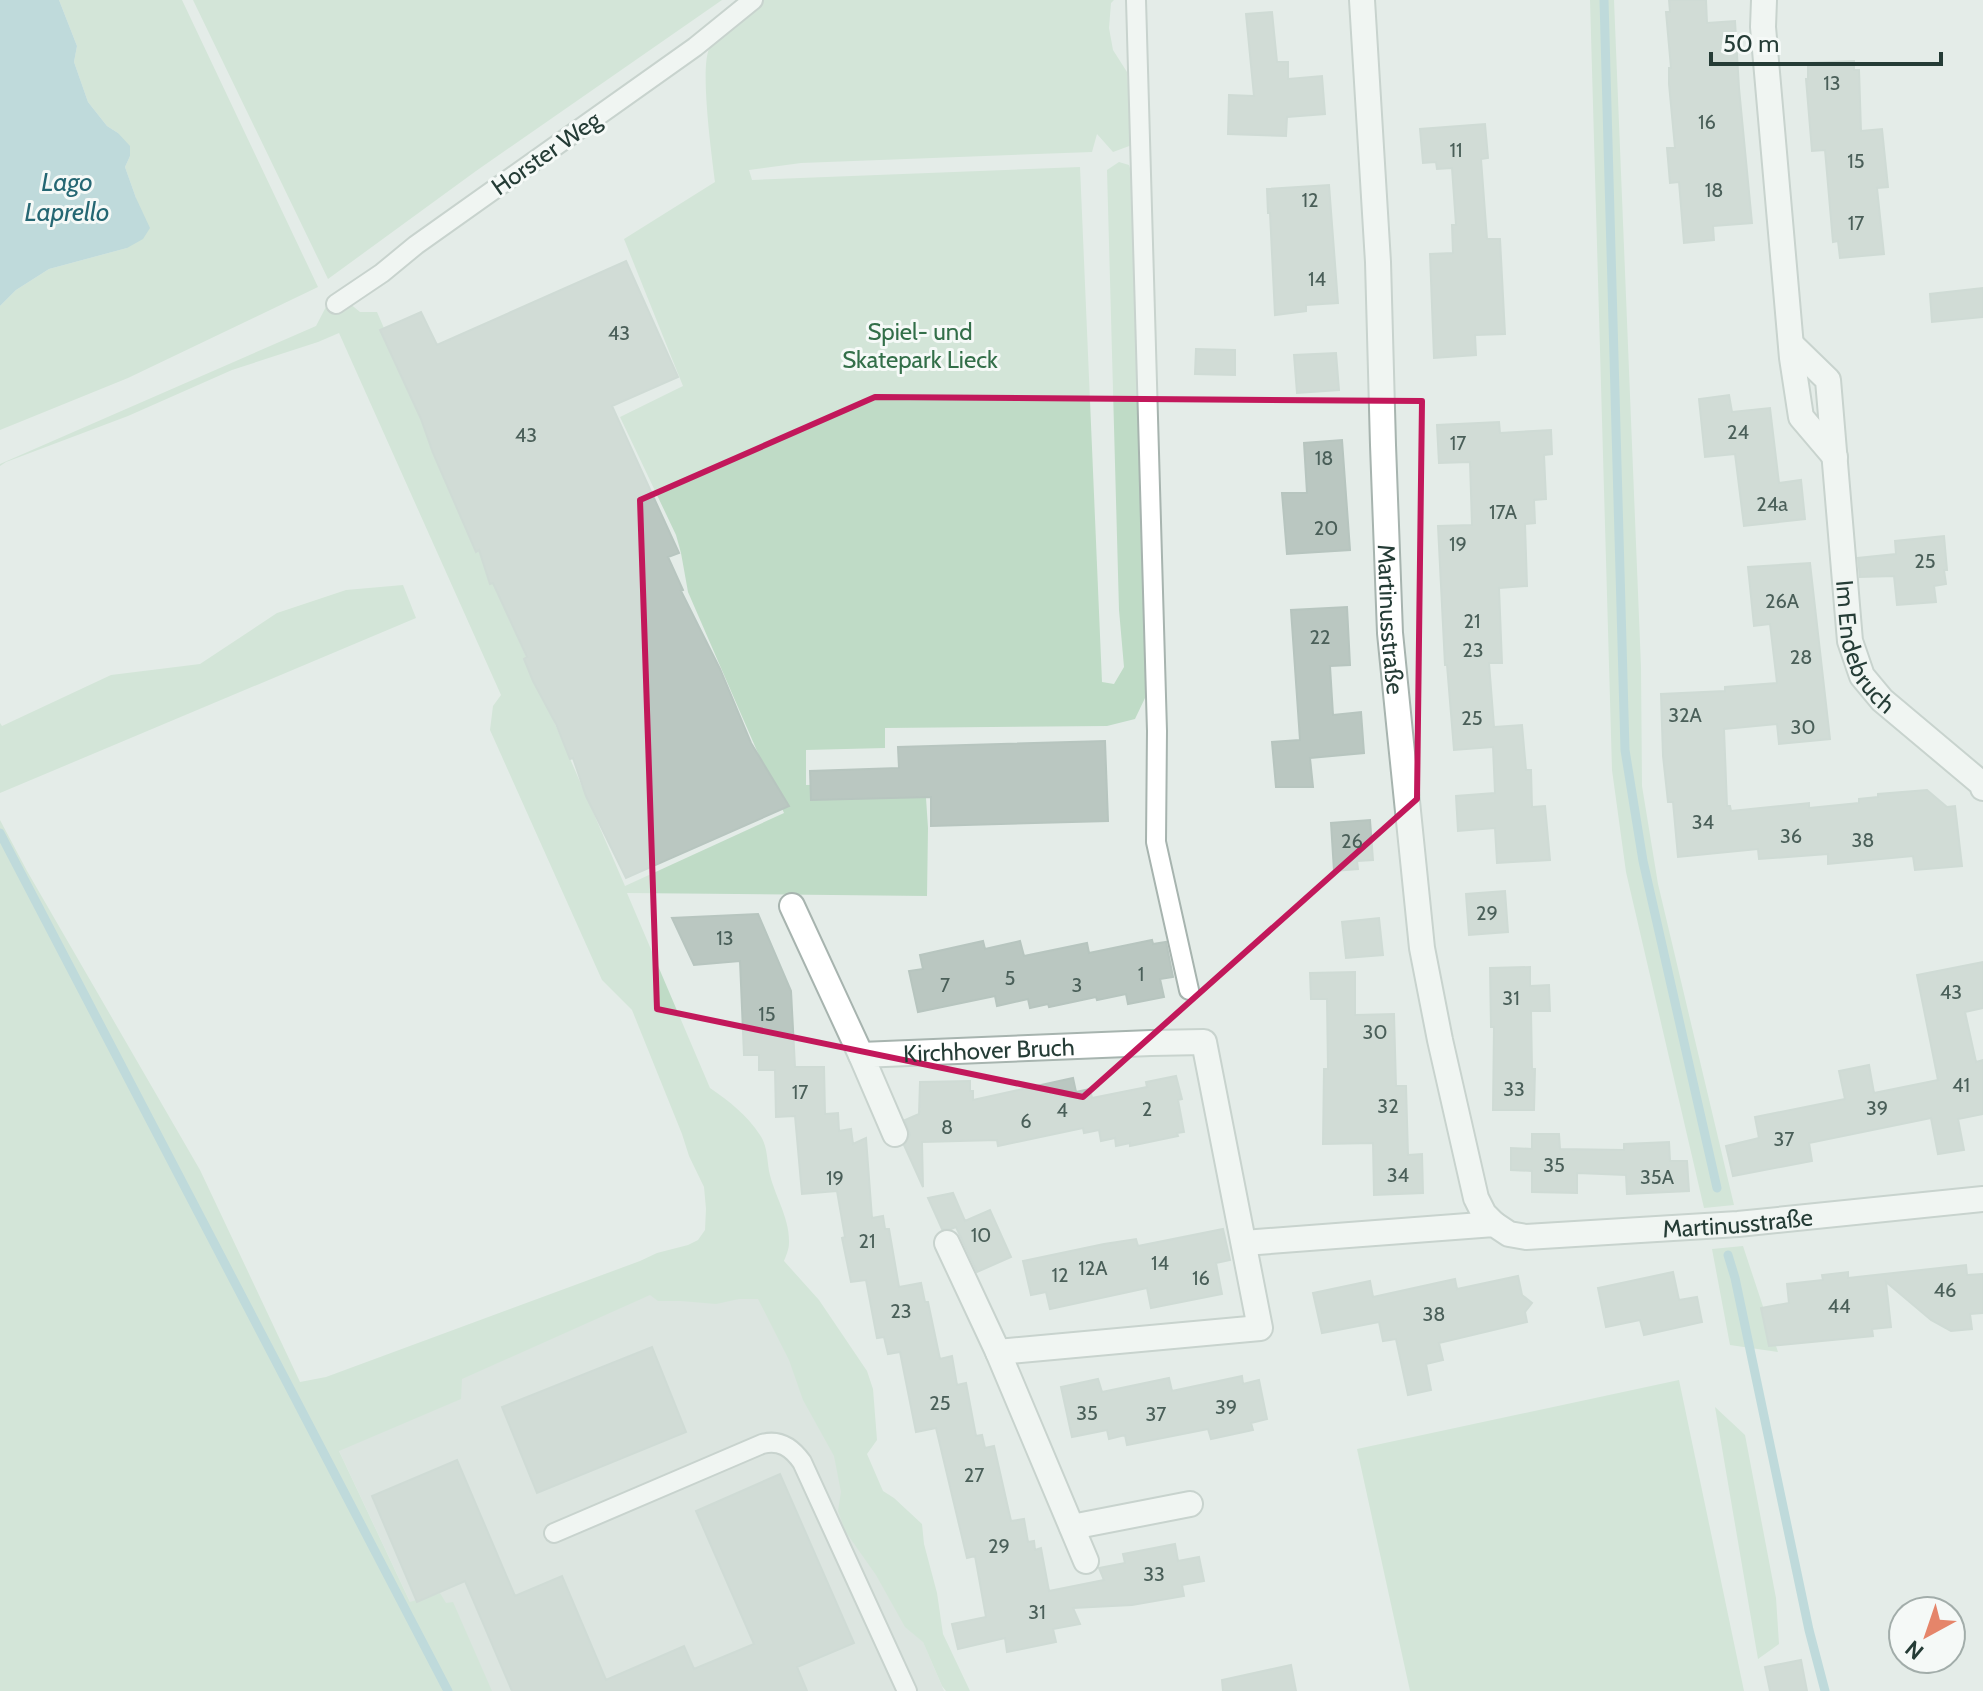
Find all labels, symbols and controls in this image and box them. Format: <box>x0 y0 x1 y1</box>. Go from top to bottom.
scale bar <box>1711 16 1941 66</box>
text: 50 m <box>1723 29 1779 58</box>
house number: 13 <box>1823 71 1841 95</box>
street label: Horster Weg <box>486 104 607 201</box>
house number: 16 <box>1698 110 1716 134</box>
house number: 11 <box>1449 138 1463 162</box>
house number: 15 <box>1847 149 1865 173</box>
water label: Lago Laprello <box>25 166 109 228</box>
house number: 18 <box>1705 178 1723 202</box>
house number: 12 <box>1302 188 1319 212</box>
house number: 17 <box>1848 211 1864 235</box>
house number: 14 <box>1308 267 1326 291</box>
park label: Spiel- und Skatepark Lieck <box>842 317 998 374</box>
house number: 43 <box>608 321 630 345</box>
house number: 24 <box>1727 420 1749 444</box>
house number: 43 <box>515 423 537 447</box>
house number: 17 <box>1450 431 1466 455</box>
house number: 18 <box>1315 446 1333 470</box>
house number: 24a <box>1756 492 1788 516</box>
house number: 17A <box>1489 500 1518 524</box>
house number: 20 <box>1314 516 1338 540</box>
house number: 19 <box>1449 532 1467 556</box>
street label: Martinusstraße <box>1372 544 1411 696</box>
house number: 25 <box>1914 549 1936 573</box>
street label: Im Endebruch <box>1830 579 1901 719</box>
house number: 26A <box>1765 589 1800 613</box>
house number: 21 <box>1464 609 1481 633</box>
house number: 22 <box>1310 625 1330 649</box>
house number: 23 <box>1462 638 1484 662</box>
house number: 28 <box>1790 645 1812 669</box>
house number: 32A <box>1668 703 1702 727</box>
house number: 25 <box>1461 706 1483 730</box>
house number: 30 <box>1791 715 1815 739</box>
house number: 34 <box>1692 810 1715 834</box>
house number: 36 <box>1780 824 1802 848</box>
house number: 38 <box>1852 828 1874 852</box>
house number: 26 <box>1341 829 1363 853</box>
house number: 29 <box>1476 901 1498 925</box>
house number: 13 <box>716 926 734 950</box>
house number: 1 <box>1138 962 1144 986</box>
house number: 5 <box>1005 966 1015 990</box>
house number: 7 <box>940 973 950 997</box>
house number: 3 <box>1072 973 1082 997</box>
house number: 43 <box>1940 980 1962 1004</box>
house number: 31 <box>1502 986 1520 1010</box>
house number: 15 <box>758 1002 776 1026</box>
house number: 30 <box>1363 1020 1387 1044</box>
street label: Kirchhover Bruch <box>903 1032 1075 1068</box>
house number: 41 <box>1952 1073 1970 1097</box>
house number: 33 <box>1503 1077 1525 1101</box>
house number: 17 <box>792 1080 808 1104</box>
house number: 32 <box>1377 1094 1399 1118</box>
house number: 39 <box>1866 1096 1888 1120</box>
house number: 2 <box>1142 1097 1152 1121</box>
house number: 4 <box>1056 1098 1068 1122</box>
house number: 6 <box>1020 1109 1032 1133</box>
house number: 8 <box>941 1115 953 1139</box>
house number: 37 <box>1774 1127 1794 1151</box>
house number: 35 <box>1543 1153 1565 1177</box>
house number: 34 <box>1387 1163 1410 1187</box>
house number: 35A <box>1640 1165 1675 1189</box>
house number: 19 <box>826 1166 844 1190</box>
street label: Martinusstraße <box>1662 1202 1814 1243</box>
house number: 10 <box>971 1223 991 1247</box>
house number: 21 <box>859 1229 876 1253</box>
house number: 14 <box>1151 1251 1169 1275</box>
house number: 12A <box>1078 1256 1108 1280</box>
house number: 12 <box>1052 1263 1069 1287</box>
house number: 16 <box>1192 1266 1210 1290</box>
house number: 46 <box>1934 1278 1956 1302</box>
house number: 44 <box>1827 1294 1851 1318</box>
house number: 23 <box>890 1299 912 1323</box>
house number: 38 <box>1423 1302 1445 1326</box>
house number: 25 <box>929 1391 951 1415</box>
house number: 39 <box>1215 1395 1237 1419</box>
house number: 35 <box>1076 1401 1098 1425</box>
house number: 37 <box>1146 1402 1166 1426</box>
house number: 27 <box>964 1463 984 1487</box>
house number: 29 <box>988 1534 1010 1558</box>
house number: 33 <box>1143 1562 1165 1586</box>
north arrow <box>1887 1595 1967 1675</box>
house number: 31 <box>1028 1600 1046 1624</box>
text: N <box>1900 1635 1929 1665</box>

